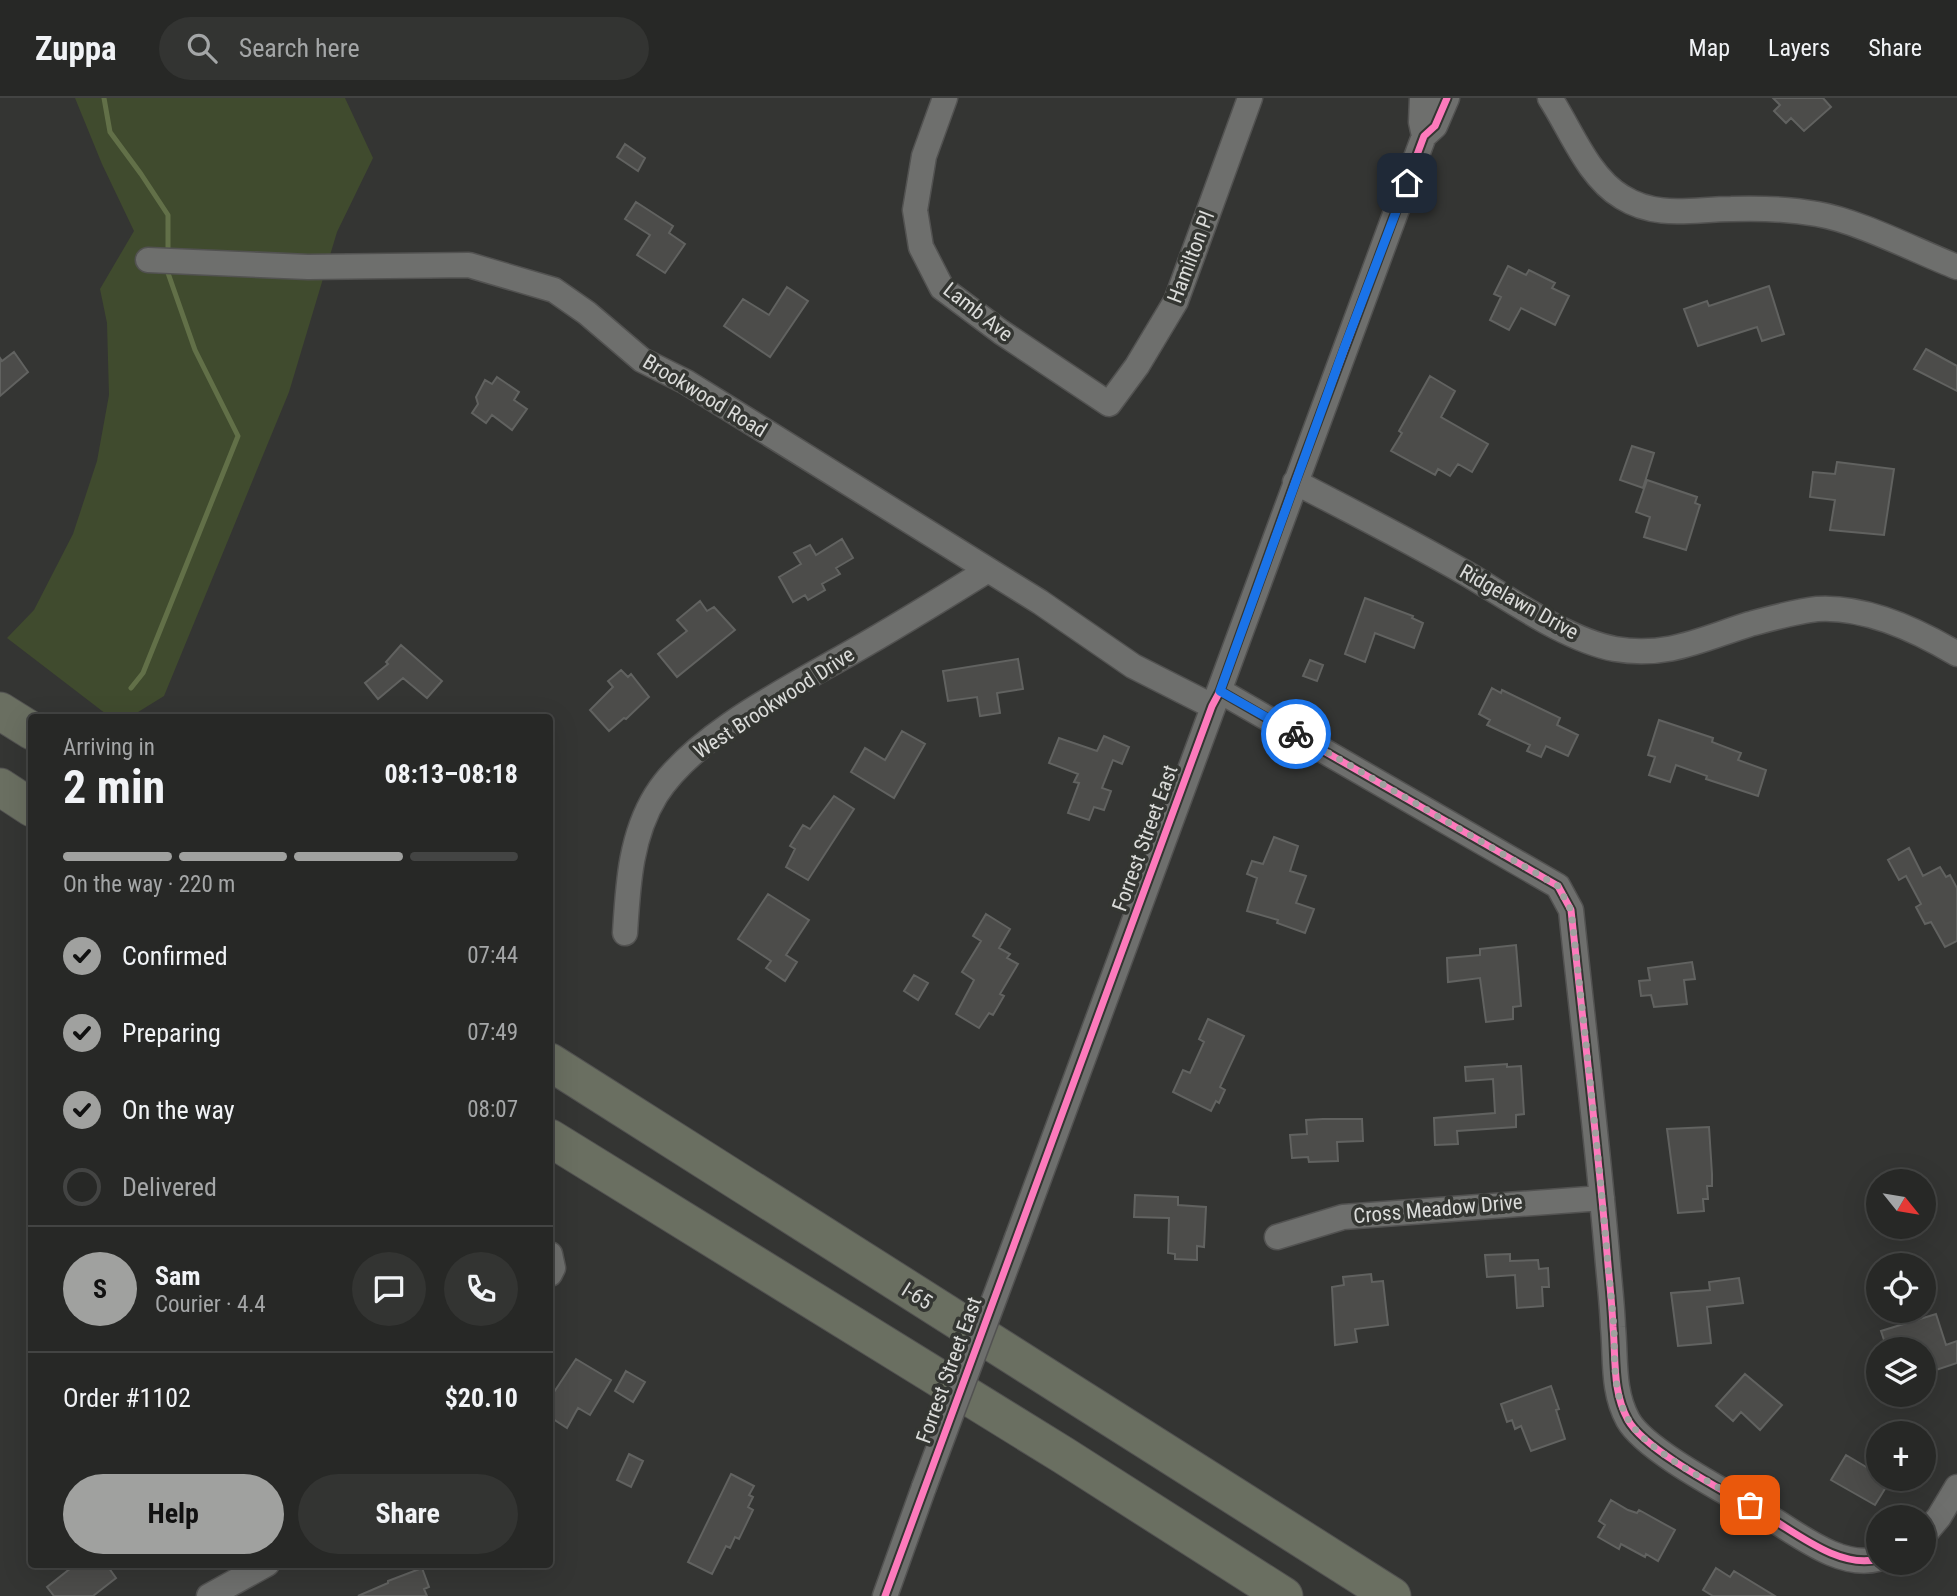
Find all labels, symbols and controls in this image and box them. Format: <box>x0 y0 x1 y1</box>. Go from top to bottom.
search box <box>159 17 649 80</box>
text: Zuppa <box>35 29 117 68</box>
icon: search <box>183 29 221 67</box>
text: Search here <box>239 33 360 63</box>
text: Map <box>1689 34 1730 62</box>
text: Layers <box>1768 34 1830 62</box>
text: Share <box>1868 34 1922 62</box>
pin <box>1377 153 1437 213</box>
icon: home <box>1388 164 1426 202</box>
street label: Hamilton Pl <box>1163 208 1219 306</box>
street label: Lamb Ave <box>939 278 1018 347</box>
street label: Brookwood Road <box>639 350 771 442</box>
street label: Ridgelawn Drive <box>1455 560 1583 645</box>
street label: West Brookwood Drive <box>689 642 859 764</box>
courier <box>1261 699 1331 769</box>
icon: bike <box>1277 715 1315 753</box>
text: Arriving in <box>63 734 155 761</box>
text: 08:13–08:18 <box>384 759 518 789</box>
text: 2 min <box>63 760 165 814</box>
street label: Forrest Street East <box>1107 762 1183 914</box>
text: On the way · 220 m <box>63 871 235 898</box>
icon: check <box>63 937 101 975</box>
text: Confirmed <box>122 941 228 971</box>
text: 07:44 <box>467 942 518 969</box>
icon: check <box>63 1014 101 1052</box>
text: Preparing <box>122 1018 221 1048</box>
text: 07:49 <box>467 1019 518 1046</box>
icon: check <box>63 1091 101 1129</box>
text: On the way <box>122 1095 235 1125</box>
text: 08:07 <box>467 1096 518 1123</box>
north arrow <box>1866 1169 1936 1239</box>
map controls <box>1866 1169 1936 1575</box>
text: Delivered <box>122 1172 217 1202</box>
street label: Cross Meadow Drive <box>1352 1190 1524 1228</box>
button: chat <box>352 1252 426 1326</box>
button: phone <box>444 1252 518 1326</box>
button: locate <box>1866 1253 1936 1323</box>
text: Sam <box>155 1261 201 1291</box>
text: S <box>93 1274 107 1304</box>
street label: I-65 <box>897 1278 937 1314</box>
text: Courier · 4.4 <box>155 1291 266 1318</box>
street label: Forrest Street East <box>911 1294 987 1446</box>
button: layers <box>1866 1337 1936 1407</box>
text: Order #1102 <box>63 1383 191 1413</box>
text: $20.10 <box>445 1383 518 1413</box>
button: + <box>1866 1421 1936 1491</box>
button: Help <box>63 1474 284 1554</box>
button: Share <box>298 1474 518 1554</box>
pin <box>1720 1475 1780 1535</box>
icon: bag <box>1731 1486 1769 1524</box>
button: − <box>1866 1505 1936 1575</box>

